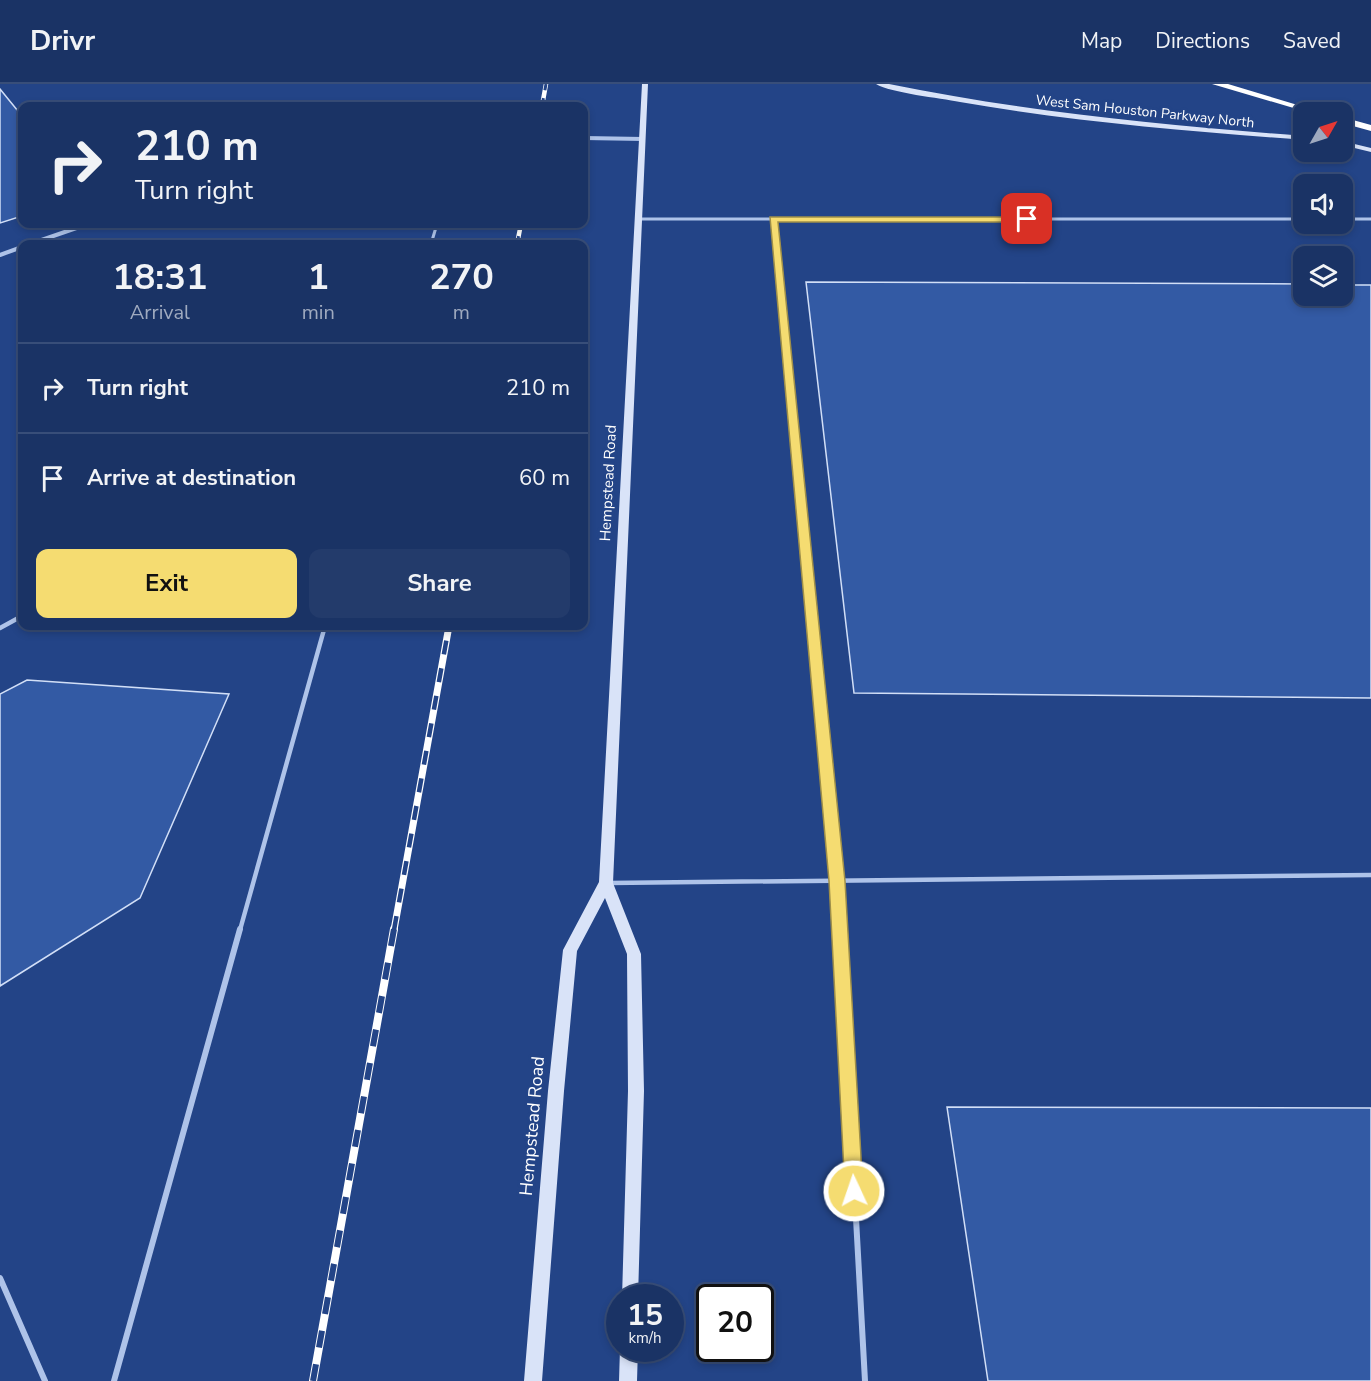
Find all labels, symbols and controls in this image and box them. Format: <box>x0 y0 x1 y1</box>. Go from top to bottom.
text: Drivr <box>30 22 95 60</box>
text: Map <box>1081 27 1122 55</box>
text: Directions <box>1155 27 1250 55</box>
text: Saved <box>1283 27 1341 55</box>
street label: West Sam Houston Parkway North <box>1035 91 1255 132</box>
north arrow <box>1293 102 1353 162</box>
map controls <box>1293 102 1353 306</box>
text: 210 m <box>135 118 259 175</box>
icon: right <box>36 126 114 204</box>
text: Turn right <box>135 172 253 209</box>
button: sound <box>1293 174 1353 234</box>
pin <box>1001 193 1052 244</box>
icon: arrive <box>1010 202 1043 235</box>
button: layers <box>1293 246 1353 306</box>
text: 18:31 <box>112 253 208 302</box>
text: 1 <box>307 253 329 302</box>
text: 270 <box>429 253 494 302</box>
text: Arrival <box>130 299 190 326</box>
text: min <box>302 299 335 326</box>
text: m <box>453 299 470 326</box>
icon: right <box>36 372 69 405</box>
text: Turn right <box>87 373 188 403</box>
text: 210 m <box>506 373 570 403</box>
street label: Hempstead Road <box>595 424 621 542</box>
icon: arrive <box>36 462 69 495</box>
text: Arrive at destination <box>87 463 296 493</box>
text: 60 m <box>519 463 570 493</box>
button: Exit <box>36 549 297 618</box>
button: Share <box>309 549 570 618</box>
street label: Hempstead Road <box>514 1055 550 1197</box>
position arrow <box>822 1159 886 1223</box>
speed limit sign: 20 <box>696 1284 774 1362</box>
text: 15 <box>627 1295 663 1336</box>
text: km/h <box>628 1328 662 1348</box>

